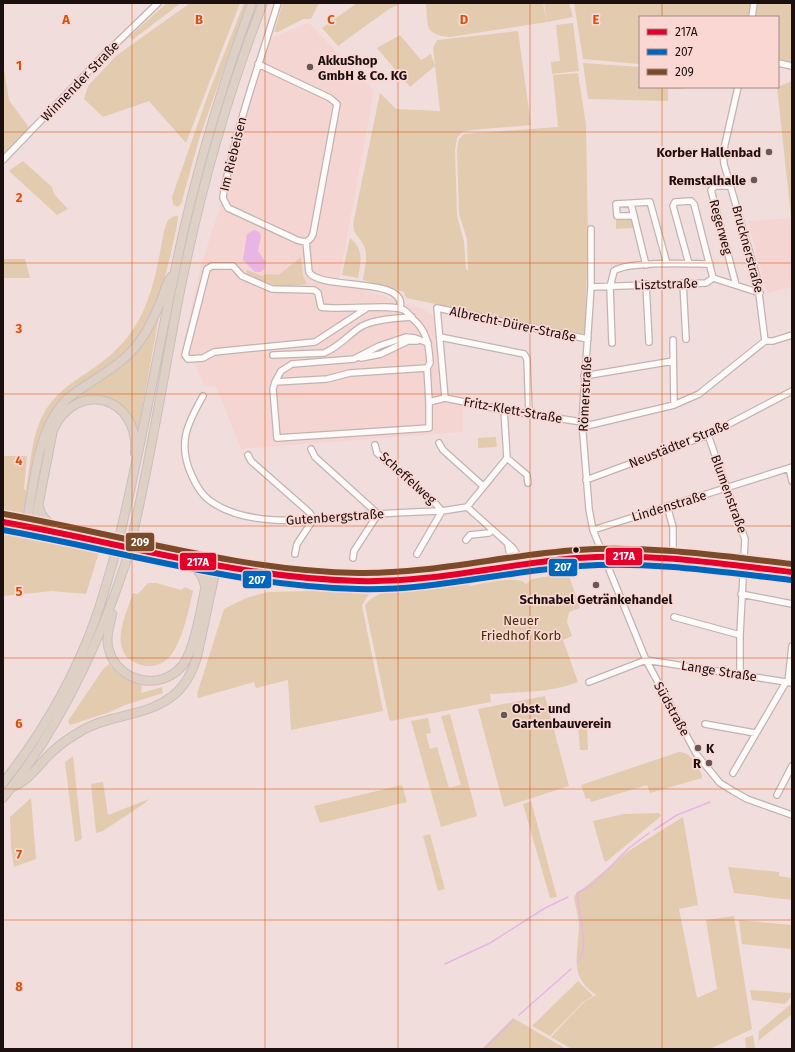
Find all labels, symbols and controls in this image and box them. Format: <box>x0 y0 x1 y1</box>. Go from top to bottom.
text: A <box>61 12 70 27</box>
text: B <box>195 12 203 27</box>
text: C <box>327 12 335 27</box>
text: D <box>460 12 469 27</box>
text: E <box>593 12 600 27</box>
legend <box>639 16 779 88</box>
text: 217A <box>675 25 698 39</box>
street label: Winnender Straße <box>38 38 122 124</box>
text: 207 <box>675 45 693 59</box>
place label: AkkuShop GmbH & Co. KG <box>317 53 407 83</box>
text: 1 <box>16 58 22 73</box>
marker: AkkuShop GmbH & Co. KG <box>305 62 315 72</box>
text: 209 <box>675 65 694 79</box>
street label: Im Riebeisen <box>216 115 250 193</box>
place label: Korber Hallenbad <box>656 145 761 160</box>
marker: Korber Hallenbad <box>764 147 774 157</box>
place label: Remstalhalle <box>669 173 746 188</box>
marker: Remstalhalle <box>749 175 759 185</box>
text: 2 <box>16 190 23 205</box>
street label: Regerweg <box>706 198 736 256</box>
street label: Brucknerstraße <box>729 204 767 294</box>
street label: Lisztstraße <box>634 275 698 293</box>
street label: Albrecht-Dürer-Straße <box>448 303 578 345</box>
text: 3 <box>15 321 23 336</box>
street label: Römerstraße <box>576 356 594 432</box>
street label: Fritz-Klett-Straße <box>462 394 564 426</box>
street label: Neustädter Straße <box>626 417 732 471</box>
street label: Scheffelweg <box>377 449 439 507</box>
text: 4 <box>15 453 23 468</box>
street label: Blumenstraße <box>708 453 750 535</box>
street label: Lindenstraße <box>630 488 708 524</box>
street label: Gutenbergstraße <box>285 506 385 528</box>
line badge: 209 <box>125 532 155 552</box>
text: 209 <box>131 536 149 549</box>
unlabelled marker <box>571 545 581 555</box>
line badge: 217A <box>605 547 643 566</box>
text: 217A <box>613 550 635 563</box>
line badge: 217A <box>179 552 217 571</box>
text: 217A <box>187 556 209 569</box>
line badge: 207 <box>548 558 578 577</box>
text: 207 <box>554 561 572 574</box>
line badge: 207 <box>242 570 272 589</box>
text: 207 <box>248 574 266 587</box>
marker: Schnabel Getränkehandel <box>591 580 601 590</box>
text: 5 <box>16 584 23 599</box>
place label: Schnabel Getränkehandel <box>520 592 673 607</box>
park label: Neuer Friedhof Korb <box>481 613 561 643</box>
street label: Lange Straße <box>680 658 758 684</box>
street label: Südstraße <box>651 679 693 739</box>
place label: Obst- und Gartenbauverein <box>512 701 611 731</box>
marker: Obst- und Gartenbauverein <box>499 710 509 720</box>
text: 6 <box>15 716 23 731</box>
place label: K <box>706 741 715 756</box>
marker: K <box>693 743 703 753</box>
place label: R <box>693 756 702 771</box>
marker: R <box>704 758 714 768</box>
text: 7 <box>16 847 22 862</box>
text: 8 <box>15 979 23 994</box>

